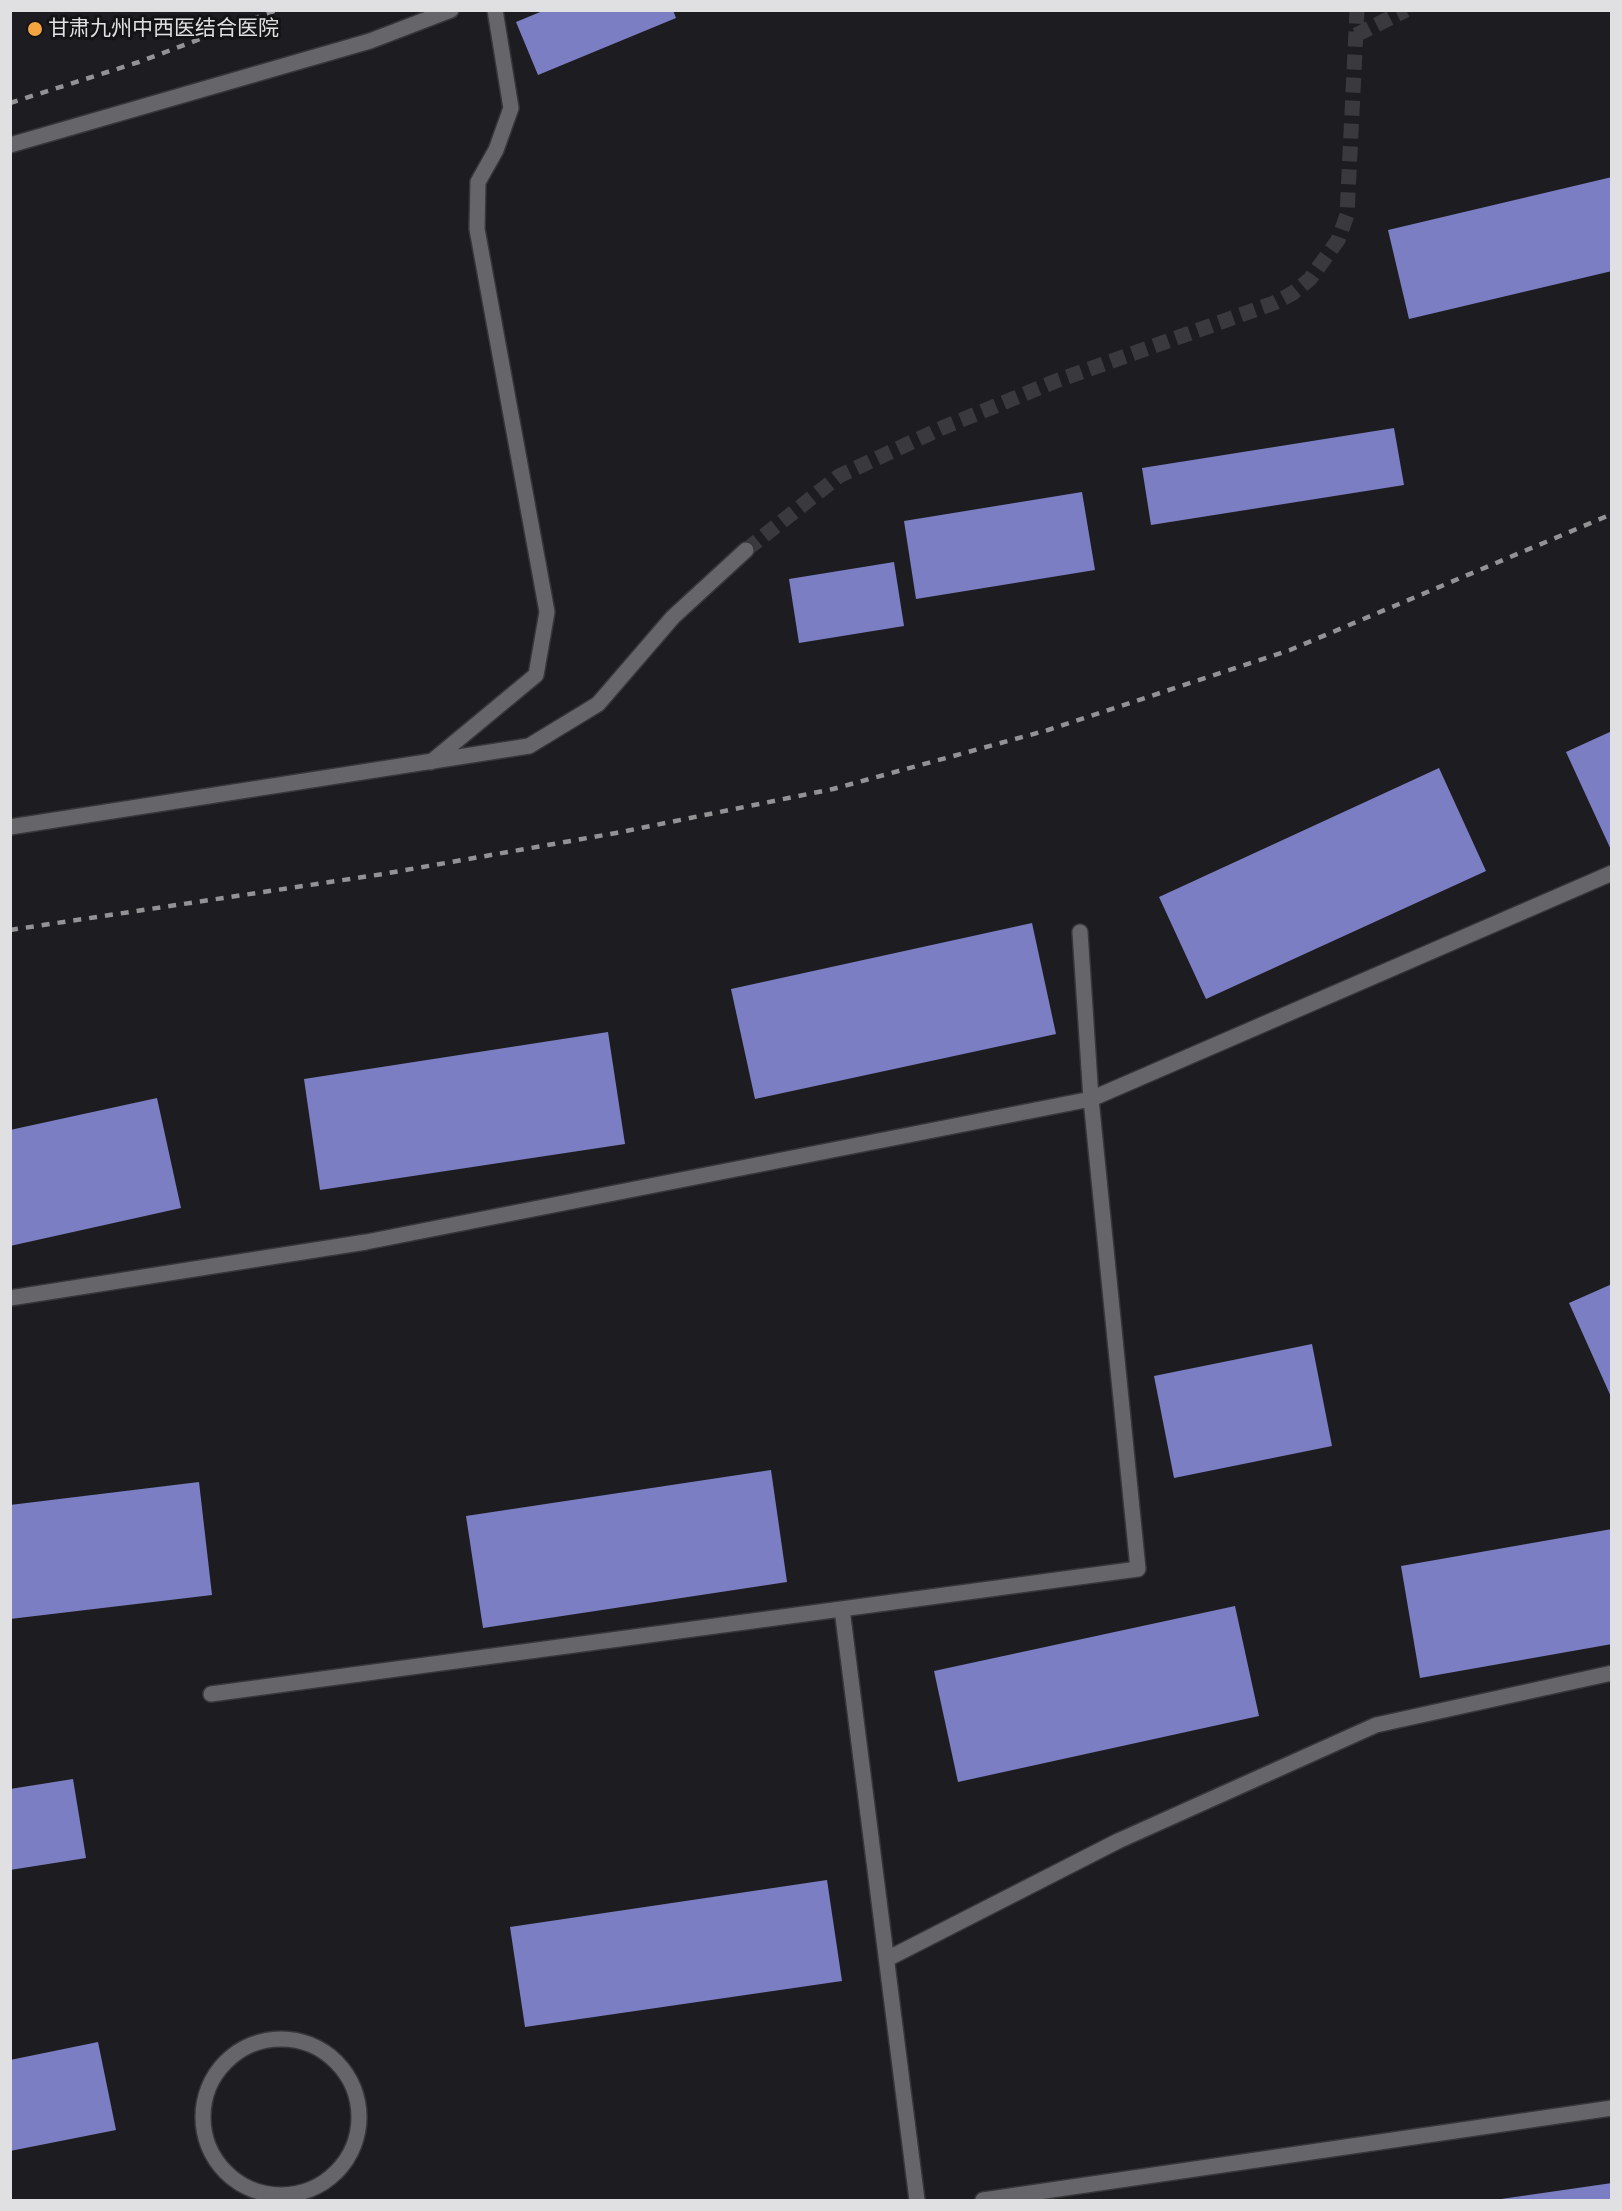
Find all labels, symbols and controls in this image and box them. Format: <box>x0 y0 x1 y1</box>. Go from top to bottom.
place label: 甘肃九州中西医结合医院 <box>48 16 279 42</box>
marker: 甘肃九州中西医结合医院 <box>26 20 44 38</box>

